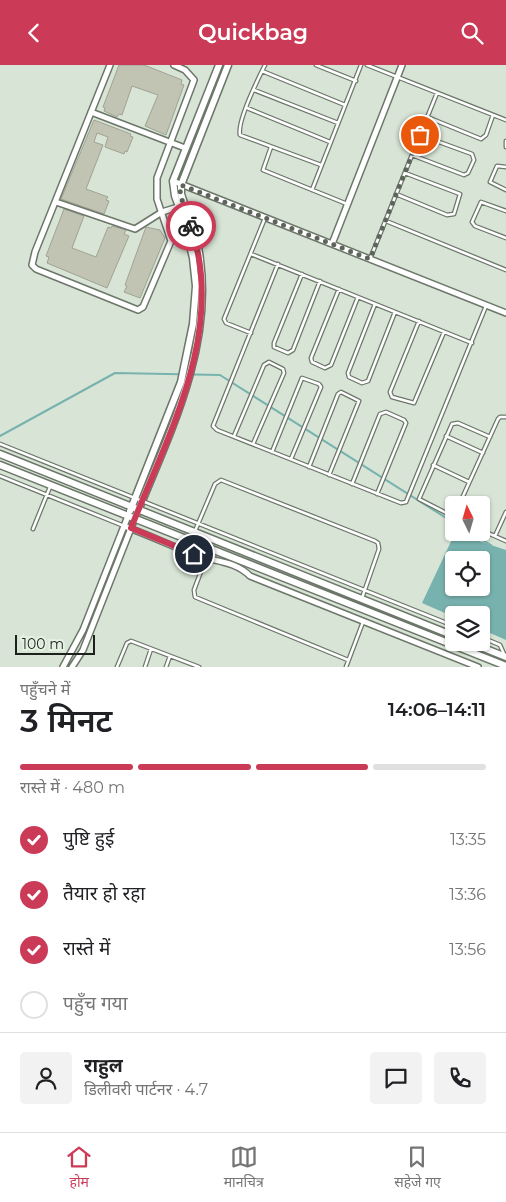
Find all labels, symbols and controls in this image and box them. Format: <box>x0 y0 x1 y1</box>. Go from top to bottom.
icon: back <box>20 19 48 47</box>
text: Quickbag <box>198 19 308 46</box>
icon: search <box>458 19 486 47</box>
pin <box>399 114 441 156</box>
icon: bag <box>406 121 434 149</box>
courier <box>166 201 216 251</box>
icon: bike <box>177 212 205 240</box>
north arrow <box>445 496 490 541</box>
map controls <box>445 496 490 651</box>
pin <box>173 533 215 575</box>
icon: home <box>180 540 208 568</box>
button: locate <box>445 551 490 596</box>
button: layers <box>445 606 490 651</box>
scale bar <box>15 632 95 655</box>
text: 100 m <box>22 635 64 653</box>
text: पहुँचने में <box>20 680 70 699</box>
text: 14:06–14:11 <box>388 698 486 721</box>
text: 3 मिनट <box>20 701 112 740</box>
text: रास्ते में · 480 m <box>20 778 125 797</box>
icon: check <box>20 826 48 854</box>
text: पुष्टि हुई <box>63 827 114 850</box>
text: 13:35 <box>450 830 486 849</box>
icon: check <box>20 881 48 909</box>
text: तैयार हो रहा <box>63 882 145 905</box>
text: 13:36 <box>449 885 486 904</box>
icon: check <box>20 936 48 964</box>
text: रास्ते में <box>63 937 110 960</box>
text: 13:56 <box>449 940 486 959</box>
text: पहुँच गया <box>63 992 128 1015</box>
button: person <box>20 1052 72 1104</box>
button: chat <box>370 1052 422 1104</box>
button: phone <box>434 1052 486 1104</box>
text: राहुल <box>84 1054 123 1077</box>
text: डिलीवरी पार्टनर · 4.7 <box>84 1080 208 1099</box>
tab: होम <box>65 1143 93 1193</box>
tab: मानचित्र <box>224 1143 264 1193</box>
tab: सहेजे गए <box>394 1143 441 1193</box>

